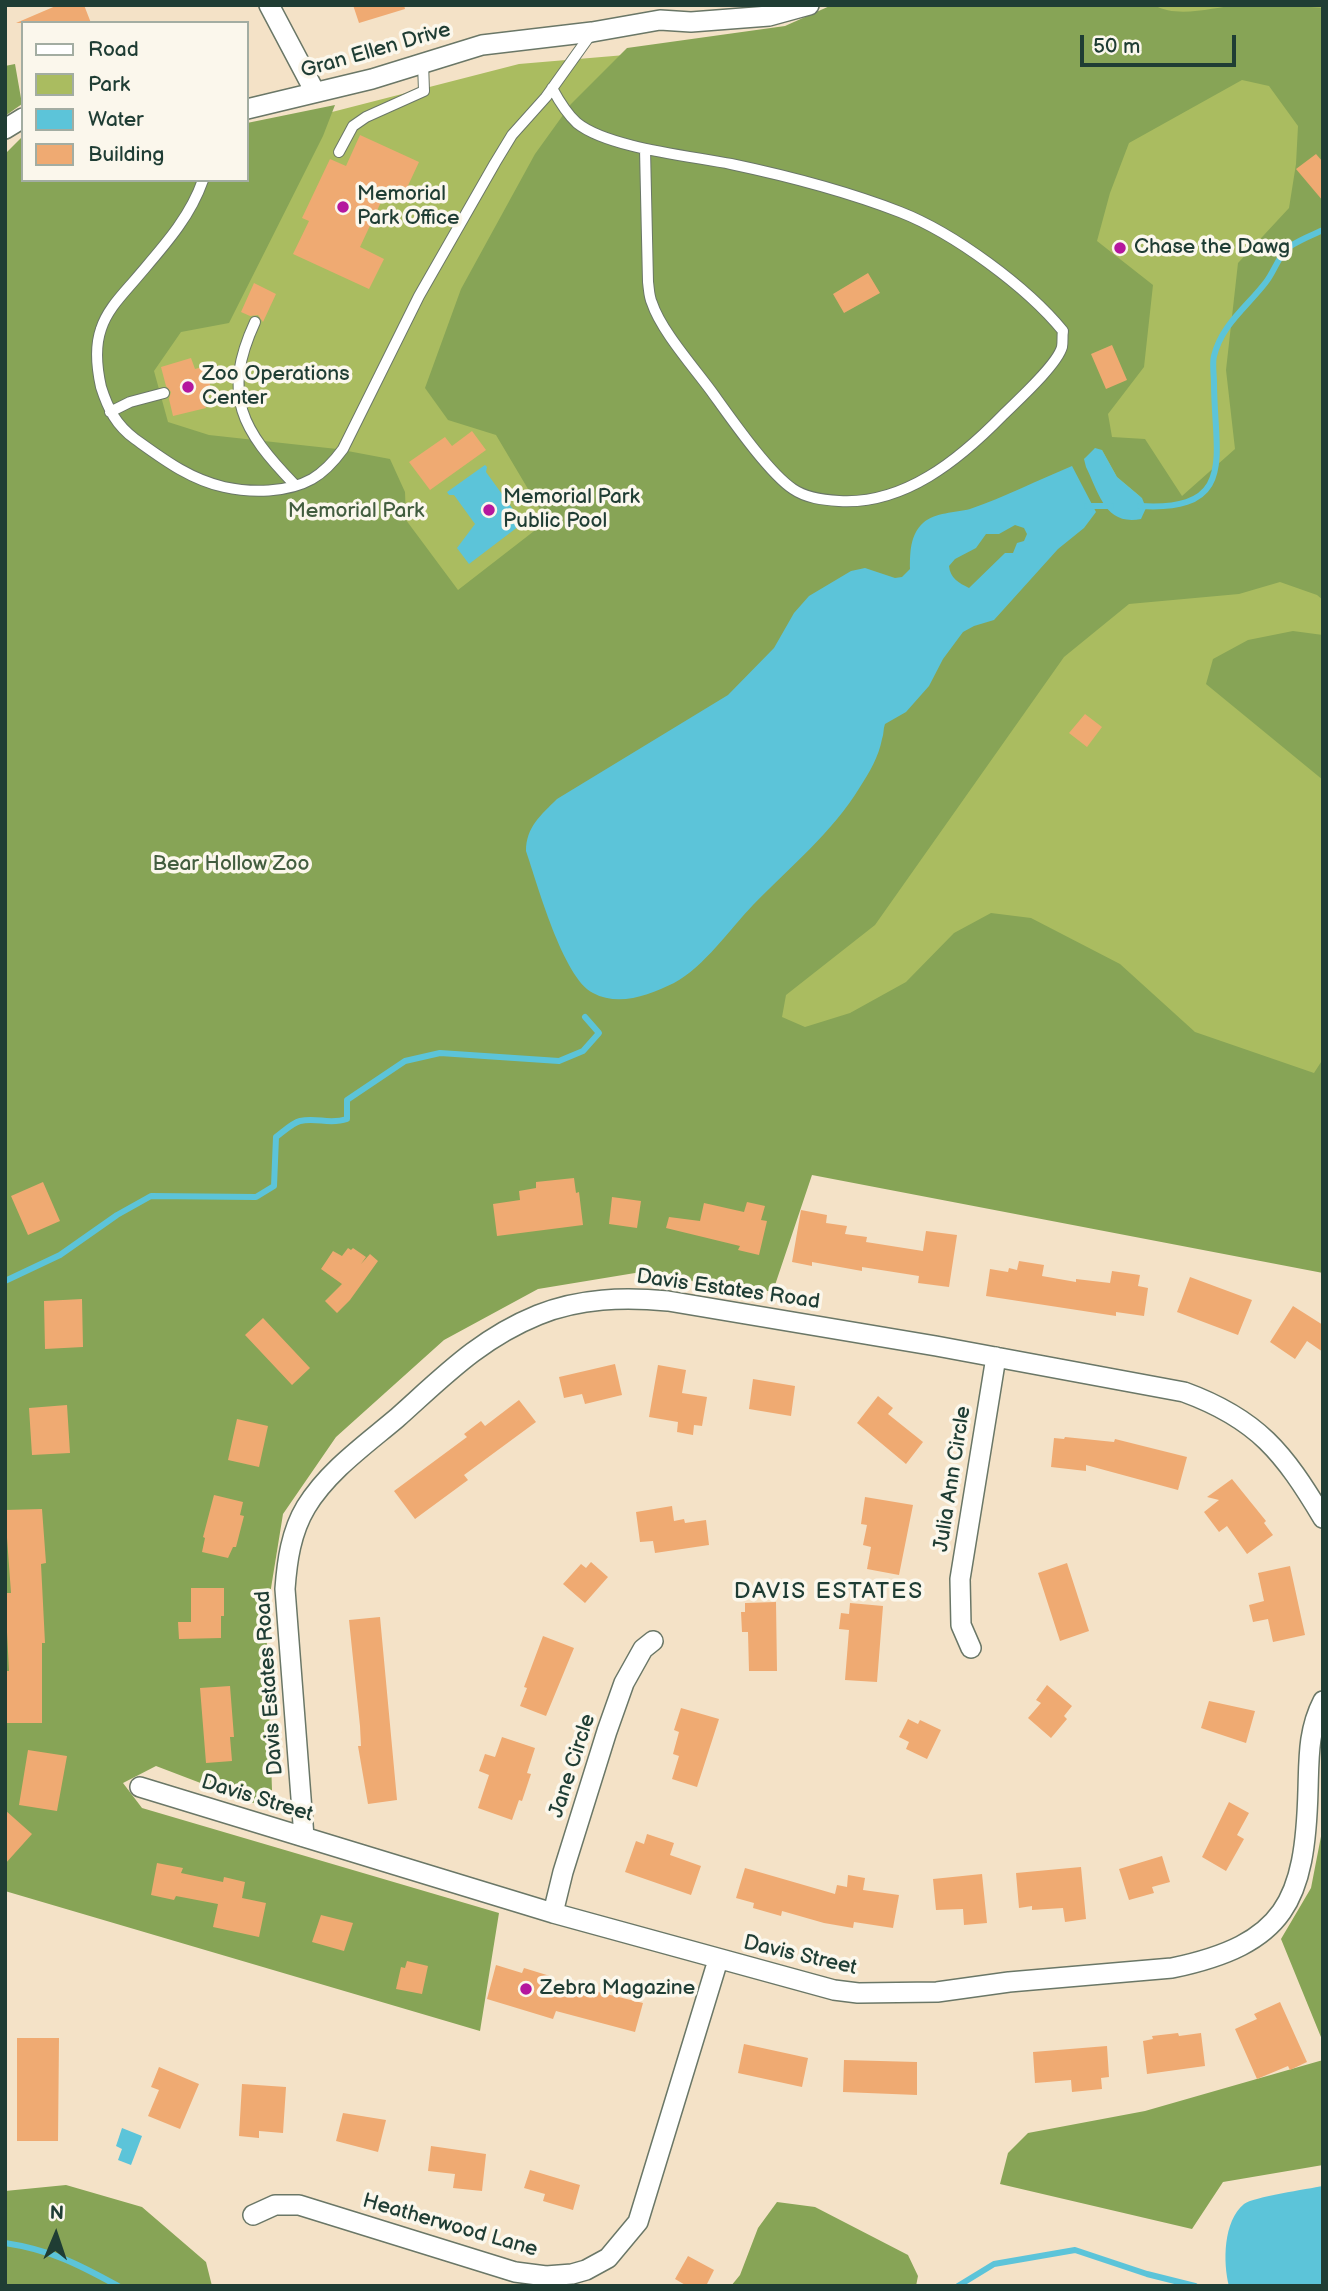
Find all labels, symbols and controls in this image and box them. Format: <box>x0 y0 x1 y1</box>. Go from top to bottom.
street label: Gran Ellen Drive <box>298 18 454 84</box>
legend <box>21 21 248 182</box>
scale bar <box>1083 21 1239 65</box>
text: 50 m <box>1093 34 1140 59</box>
text: Road <box>88 37 139 62</box>
text: Park <box>88 72 130 97</box>
text: Water <box>88 107 144 132</box>
text: Building <box>88 142 164 167</box>
place label: Memorial Park Office <box>357 182 459 232</box>
marker: Memorial Park Office <box>335 199 351 215</box>
place label: Chase the Dawg <box>1134 235 1290 261</box>
marker: Chase the Dawg <box>1112 240 1128 256</box>
place label: Zoo Operations Center <box>202 362 350 412</box>
marker: Zoo Operations Center <box>180 379 196 395</box>
place label: Memorial Park Public Pool <box>503 485 640 535</box>
park label: Memorial Park <box>288 499 424 525</box>
marker: Memorial Park Public Pool <box>481 502 497 518</box>
park label: Bear Hollow Zoo <box>153 852 309 878</box>
street label: Davis Estates Road <box>635 1265 821 1315</box>
street label: Julia Ann Circle <box>929 1404 977 1554</box>
district label: DAVIS ESTATES <box>735 1578 923 1606</box>
street label: Davis Estates Road <box>251 1590 289 1776</box>
street label: Jane Circle <box>544 1711 602 1821</box>
street label: Davis Street <box>198 1770 316 1828</box>
street label: Davis Street <box>741 1931 859 1981</box>
place label: Zebra Magazine <box>540 1976 695 2002</box>
marker: Zebra Magazine <box>518 1981 534 1997</box>
street label: Heatherwood Lane <box>360 2189 540 2263</box>
north arrow <box>21 2200 91 2270</box>
text: N <box>49 2202 64 2225</box>

